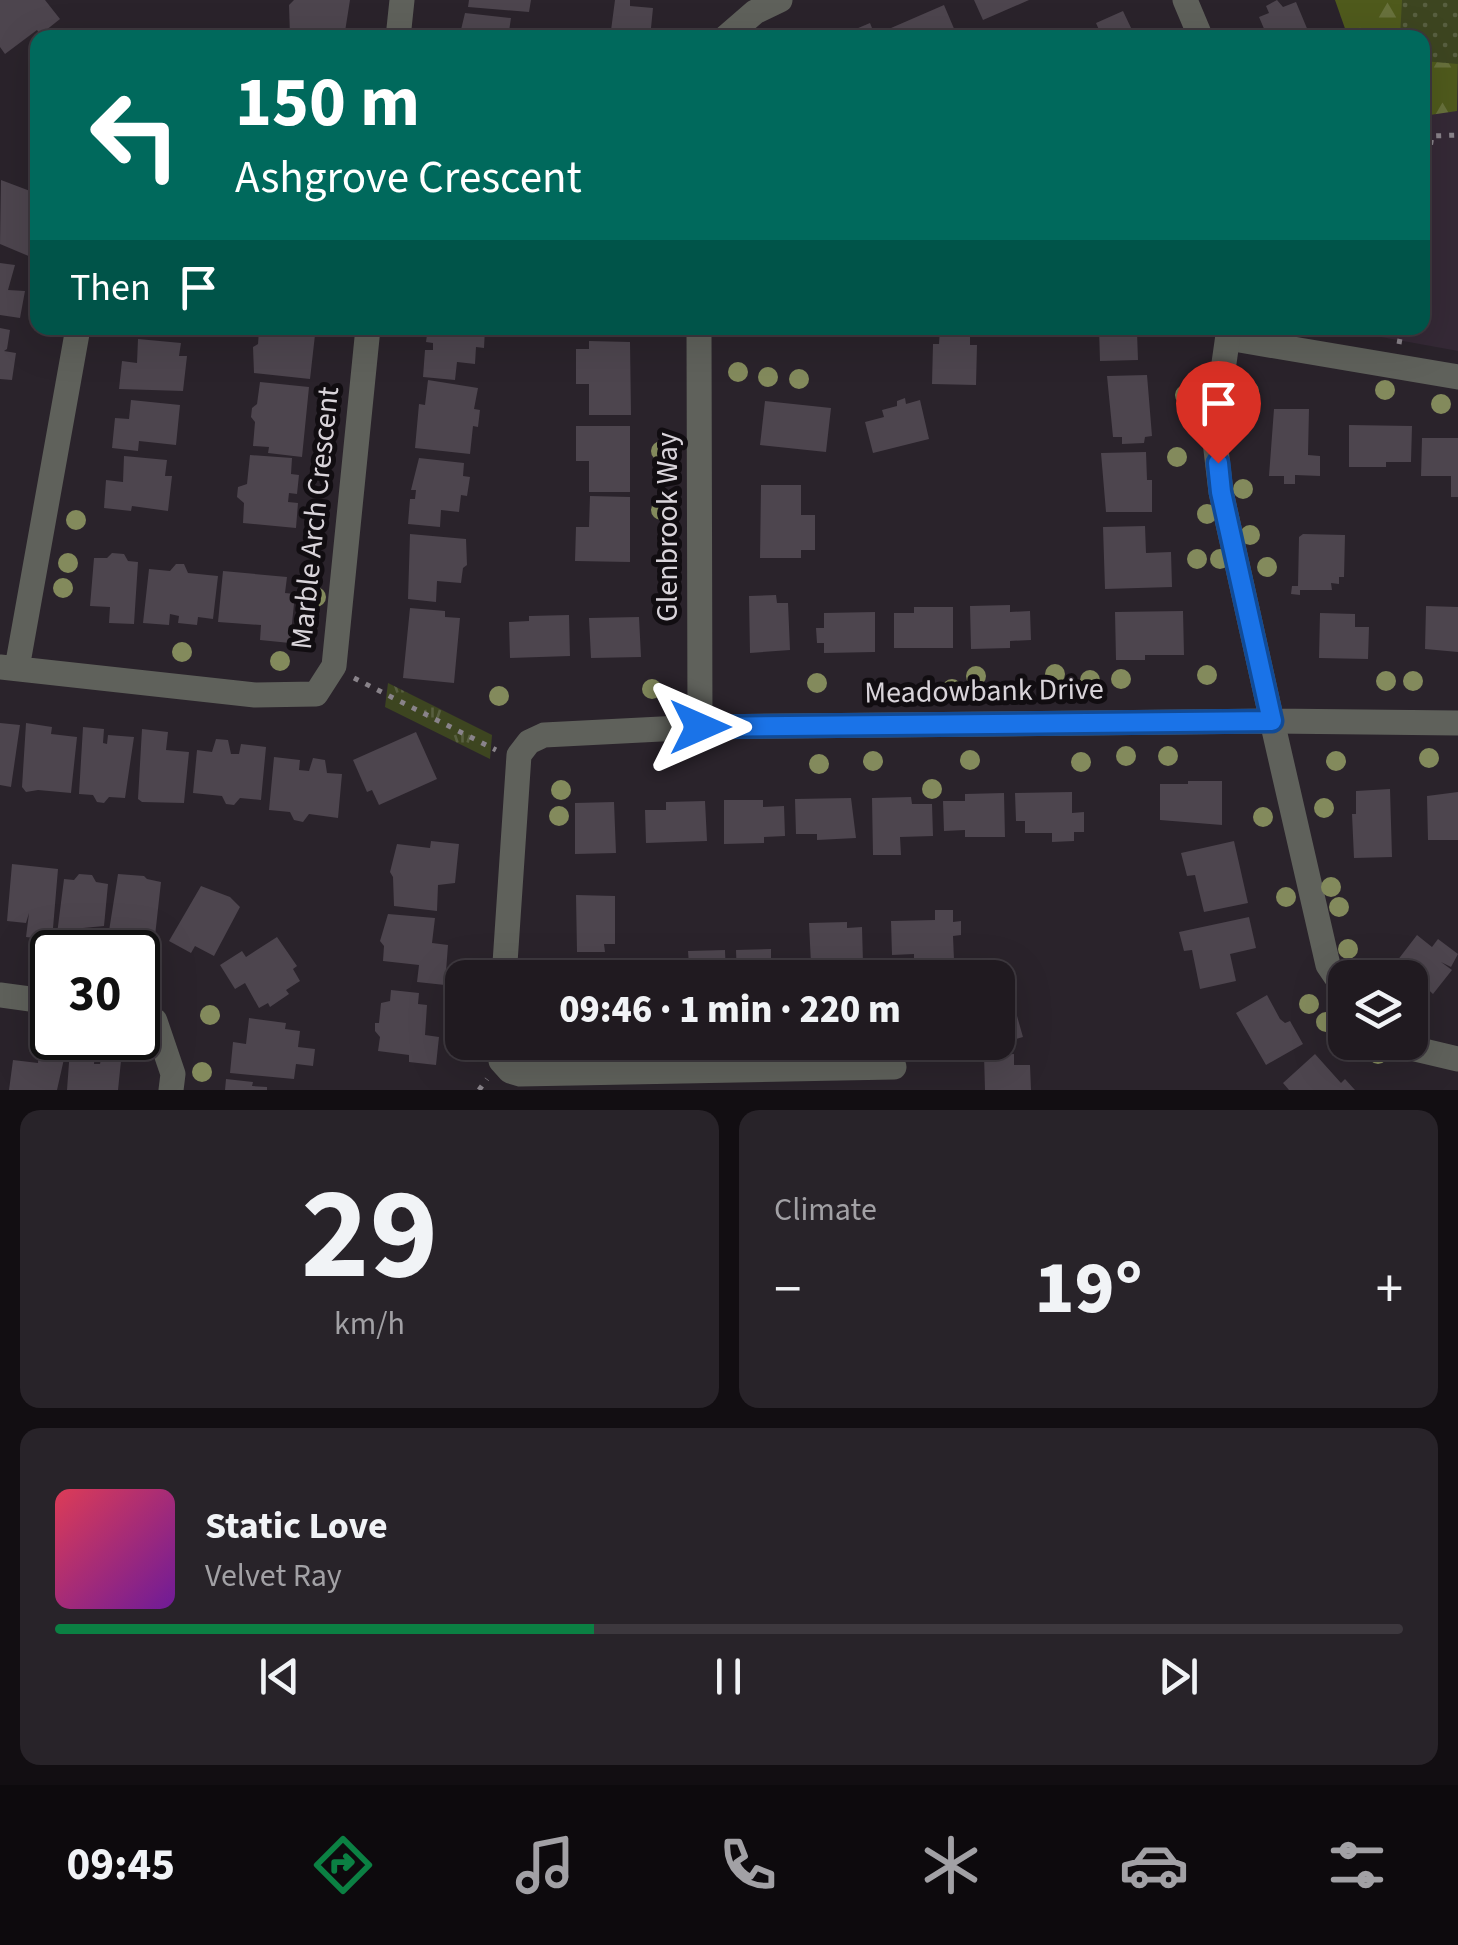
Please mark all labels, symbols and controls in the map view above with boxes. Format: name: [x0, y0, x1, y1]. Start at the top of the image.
text: 150 m: [235, 53, 420, 153]
icon: left: [70, 70, 200, 200]
text: Ashgrove Crescent: [235, 146, 582, 210]
icon: arrive: [171, 260, 226, 315]
text: Then: [70, 261, 151, 315]
pin: [1176, 361, 1261, 464]
icon: arrive: [1191, 376, 1246, 431]
street label: Marble Arch Crescent: [280, 384, 350, 652]
street label: Glenbrook Way: [646, 432, 689, 622]
street label: Meadowbank Drive: [864, 667, 1104, 715]
position arrow: [648, 675, 752, 779]
speed limit sign: 30: [30, 930, 160, 1060]
map controls: [1328, 960, 1428, 1060]
button: layers: [1328, 960, 1428, 1060]
text: 09:46 · 1 min · 220 m: [559, 983, 901, 1037]
text: 29: [301, 1143, 438, 1328]
text: Climate: [774, 1187, 877, 1233]
text: 19°: [1035, 1235, 1142, 1342]
text: −: [774, 1251, 801, 1329]
text: +: [1376, 1251, 1403, 1329]
text: km/h: [334, 1301, 405, 1347]
text: Static Love: [205, 1499, 388, 1553]
text: Velvet Ray: [205, 1553, 342, 1599]
icon: previous: [252, 1649, 307, 1704]
icon: pause: [701, 1649, 756, 1704]
icon: next: [1151, 1649, 1206, 1704]
icon: directions: [308, 1830, 378, 1900]
icon: music: [510, 1830, 580, 1900]
icon: phone: [713, 1830, 783, 1900]
icon: climate: [916, 1830, 986, 1900]
icon: car: [1119, 1830, 1189, 1900]
icon: filters: [1322, 1830, 1392, 1900]
text: 09:45: [66, 1833, 175, 1897]

